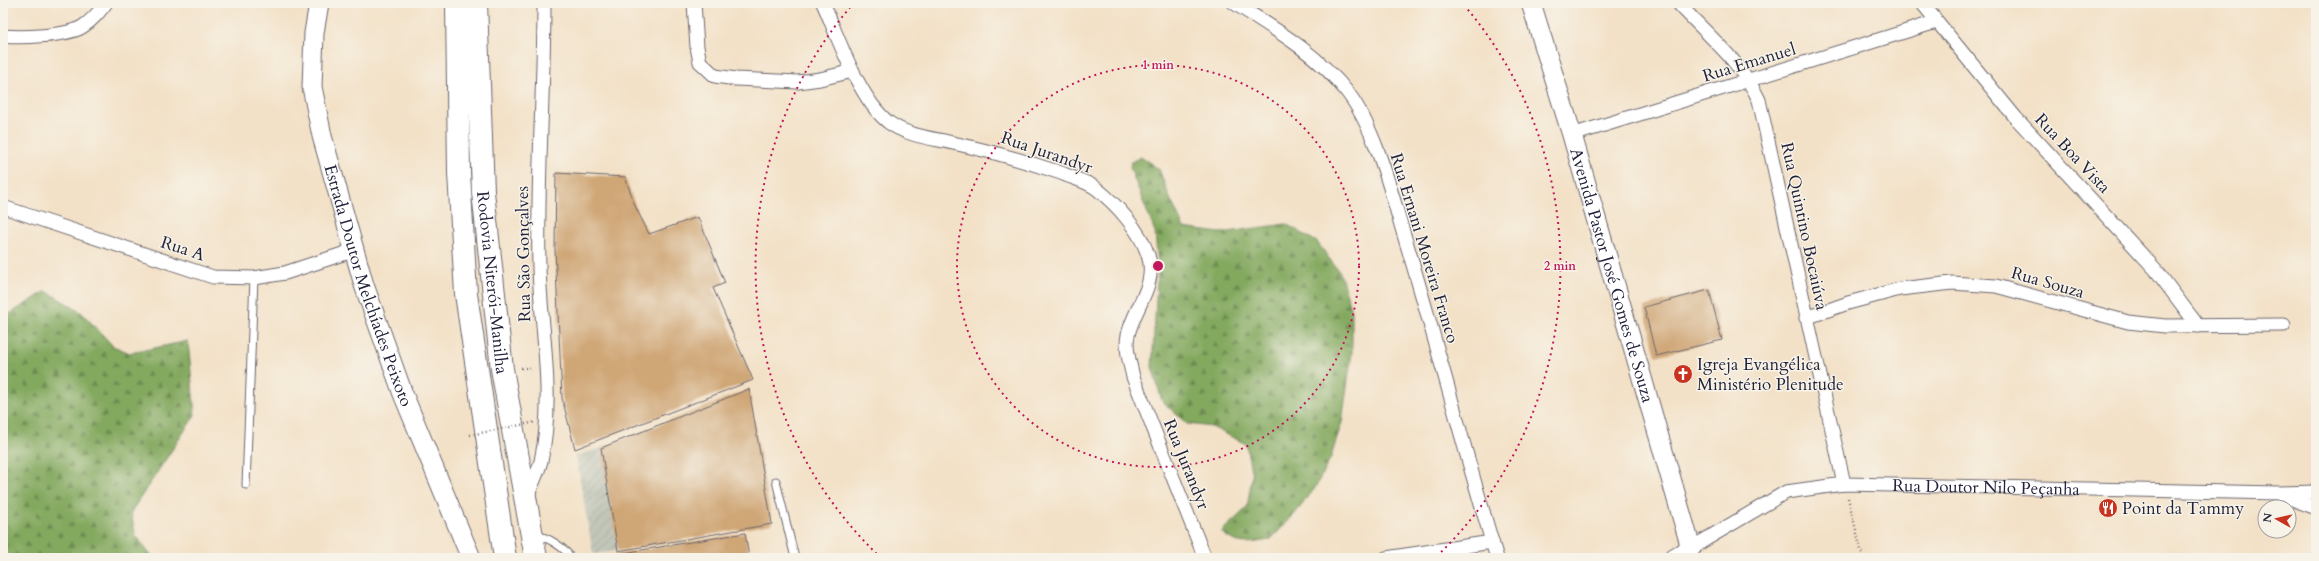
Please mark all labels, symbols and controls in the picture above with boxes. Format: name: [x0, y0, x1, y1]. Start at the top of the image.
street label: Rua Emanuel: [1700, 37, 1799, 88]
text: 1 min: [1142, 57, 1174, 73]
street label: Rua Boa Vista: [2030, 108, 2116, 199]
street label: Rua Jurandyr: [998, 126, 1097, 179]
street label: Rua Quintino Bocaiúva: [1775, 140, 1834, 313]
street label: Avenida Pastor José Gomes de Souza: [1564, 145, 1660, 406]
street label: Rua Ernani Moreira Franco: [1385, 150, 1464, 346]
street label: Estrada Doutor Melchíades Peixoto: [319, 162, 418, 410]
street label: Rua São Gonçalves: [511, 185, 536, 322]
street label: Rodovia Niterói-Manilha: [471, 190, 514, 376]
street label: Rua A: [158, 231, 209, 267]
text: 2 min: [1544, 258, 1576, 274]
centre of rings: [1151, 259, 1165, 273]
street label: Rua Souza: [2009, 261, 2088, 304]
place label: Igreja Evangélica Ministério Plenitude: [1697, 353, 1844, 396]
church icon: Igreja Evangélica Ministério Plenitude: [1672, 363, 1694, 385]
street label: Rua Jurandyr: [1158, 416, 1215, 514]
street label: Rua Doutor Nilo Peçanha: [1892, 474, 2081, 501]
restaurant icon: Point da Tammy: [2097, 497, 2119, 519]
place label: Point da Tammy: [2122, 497, 2244, 520]
north arrow: [2257, 499, 2297, 539]
text: N: [2260, 511, 2276, 523]

